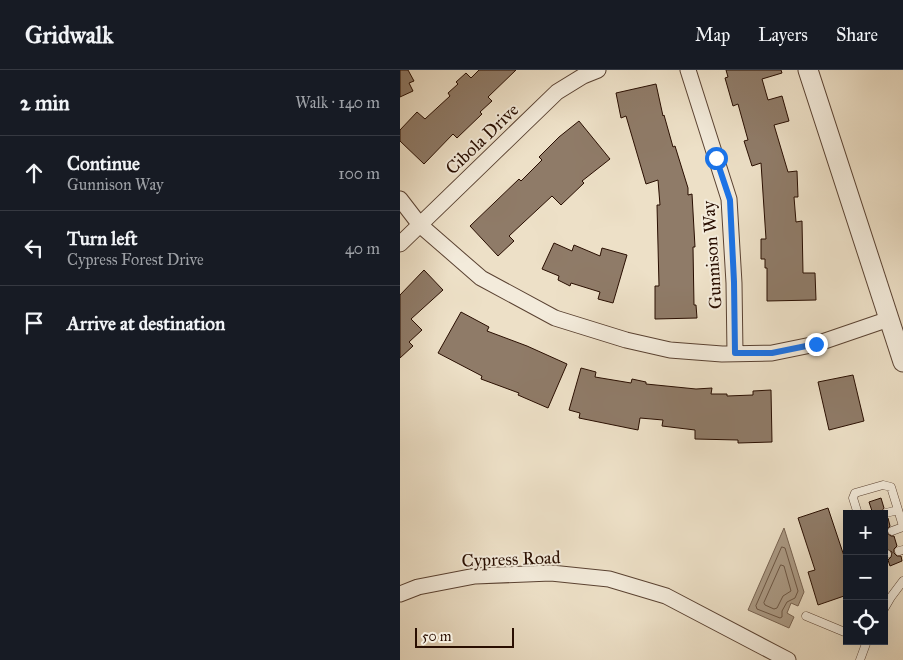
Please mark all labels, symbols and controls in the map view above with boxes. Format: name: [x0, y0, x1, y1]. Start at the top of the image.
text: Gridwalk: [25, 20, 113, 50]
text: Map: [695, 24, 730, 46]
text: Layers: [758, 24, 808, 46]
text: Share: [836, 24, 878, 46]
text: 2 min: [20, 90, 70, 116]
text: Walk · 140 m: [295, 93, 380, 112]
street label: Cibola Drive: [441, 99, 523, 179]
route start: [705, 147, 728, 170]
text: Continue: [67, 152, 140, 175]
icon: ahead: [20, 159, 48, 187]
text: 100 m: [338, 164, 380, 183]
text: Gunnison Way: [67, 175, 164, 194]
street label: Gunnison Way: [697, 200, 727, 310]
text: Turn left: [67, 227, 137, 250]
icon: left: [20, 234, 48, 262]
text: 40 m: [345, 239, 380, 258]
text: Cypress Forest Drive: [67, 250, 204, 269]
icon: arrive: [20, 309, 48, 337]
text: Arrive at destination: [67, 312, 225, 335]
route end: [805, 333, 828, 356]
map controls: [843, 510, 888, 645]
button: +: [843, 510, 888, 555]
street label: Cypress Road: [461, 546, 561, 572]
button: −: [843, 555, 888, 600]
button: locate: [843, 600, 888, 645]
scale bar: [415, 625, 514, 648]
text: 50 m: [422, 628, 451, 645]

